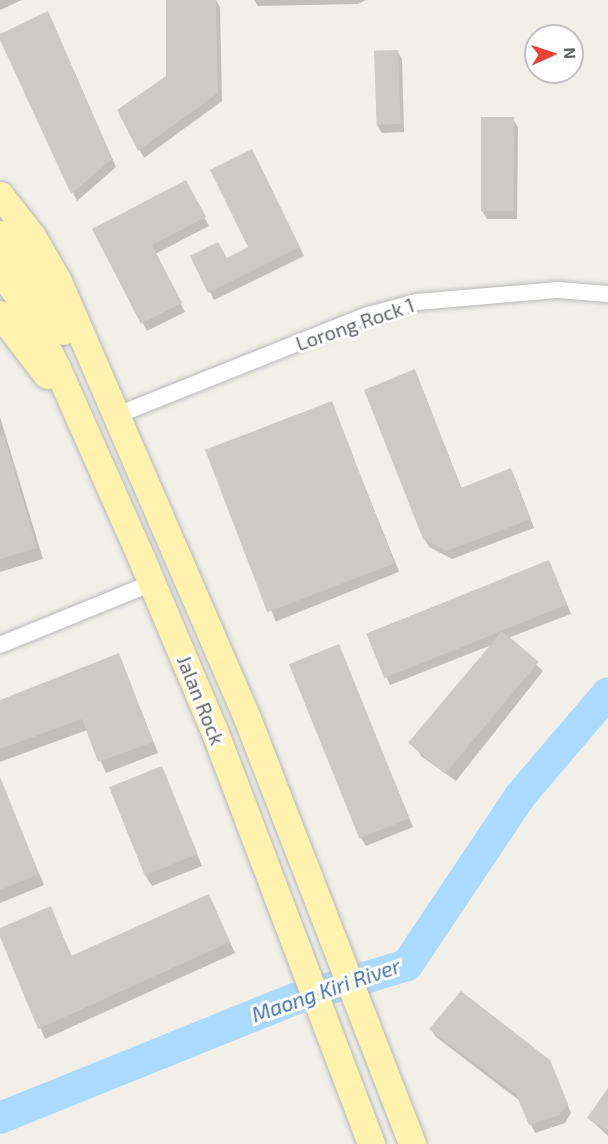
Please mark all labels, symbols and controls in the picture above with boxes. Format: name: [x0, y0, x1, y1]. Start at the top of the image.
north arrow: [524, 24, 584, 84]
text: N: [561, 47, 580, 59]
street label: Lorong Rock 1: [292, 292, 418, 356]
street label: Jalan Rock: [172, 652, 230, 748]
water label: Maong Kiri River: [248, 953, 404, 1027]

